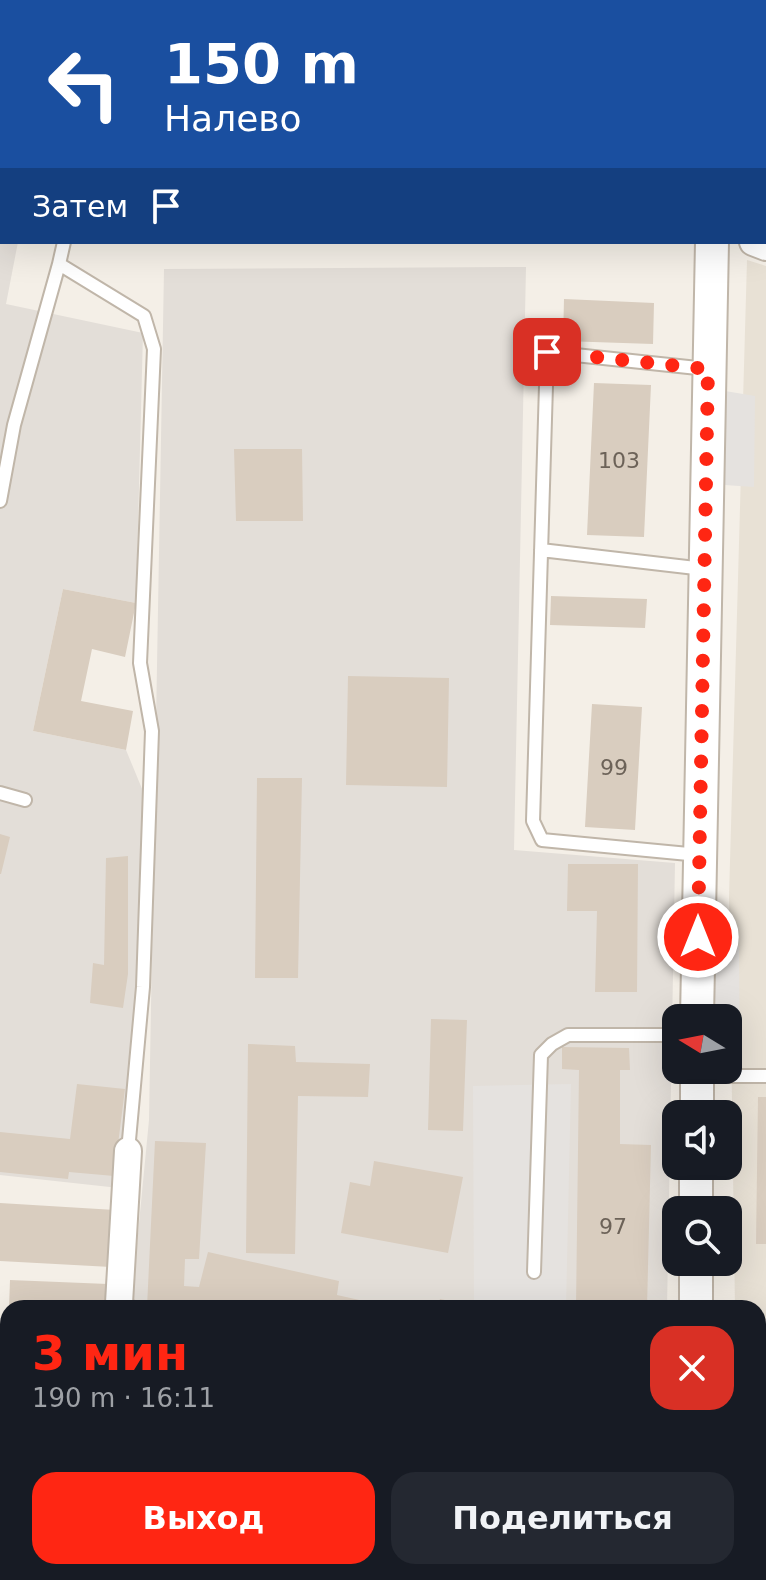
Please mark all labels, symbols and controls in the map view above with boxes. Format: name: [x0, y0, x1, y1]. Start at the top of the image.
text: 150 m: [164, 31, 359, 96]
icon: left: [32, 32, 136, 136]
text: Налево: [164, 98, 302, 139]
icon: arrive: [144, 184, 188, 228]
text: Затем: [32, 189, 128, 224]
pin: [513, 318, 581, 386]
icon: arrive: [525, 330, 569, 374]
house number: 103: [598, 448, 640, 473]
house number: 99: [600, 755, 628, 780]
position arrow: [656, 895, 740, 979]
north arrow: [662, 1004, 742, 1084]
map controls: [662, 1004, 742, 1276]
button: sound: [662, 1100, 742, 1180]
button: search: [662, 1196, 742, 1276]
house number: 97: [599, 1214, 627, 1239]
text: 3 мин: [32, 1325, 188, 1381]
button: close: [650, 1326, 734, 1410]
text: 190 m · 16:11: [32, 1383, 215, 1413]
button: Выход: [32, 1472, 375, 1564]
button: Поделиться: [391, 1472, 734, 1564]

